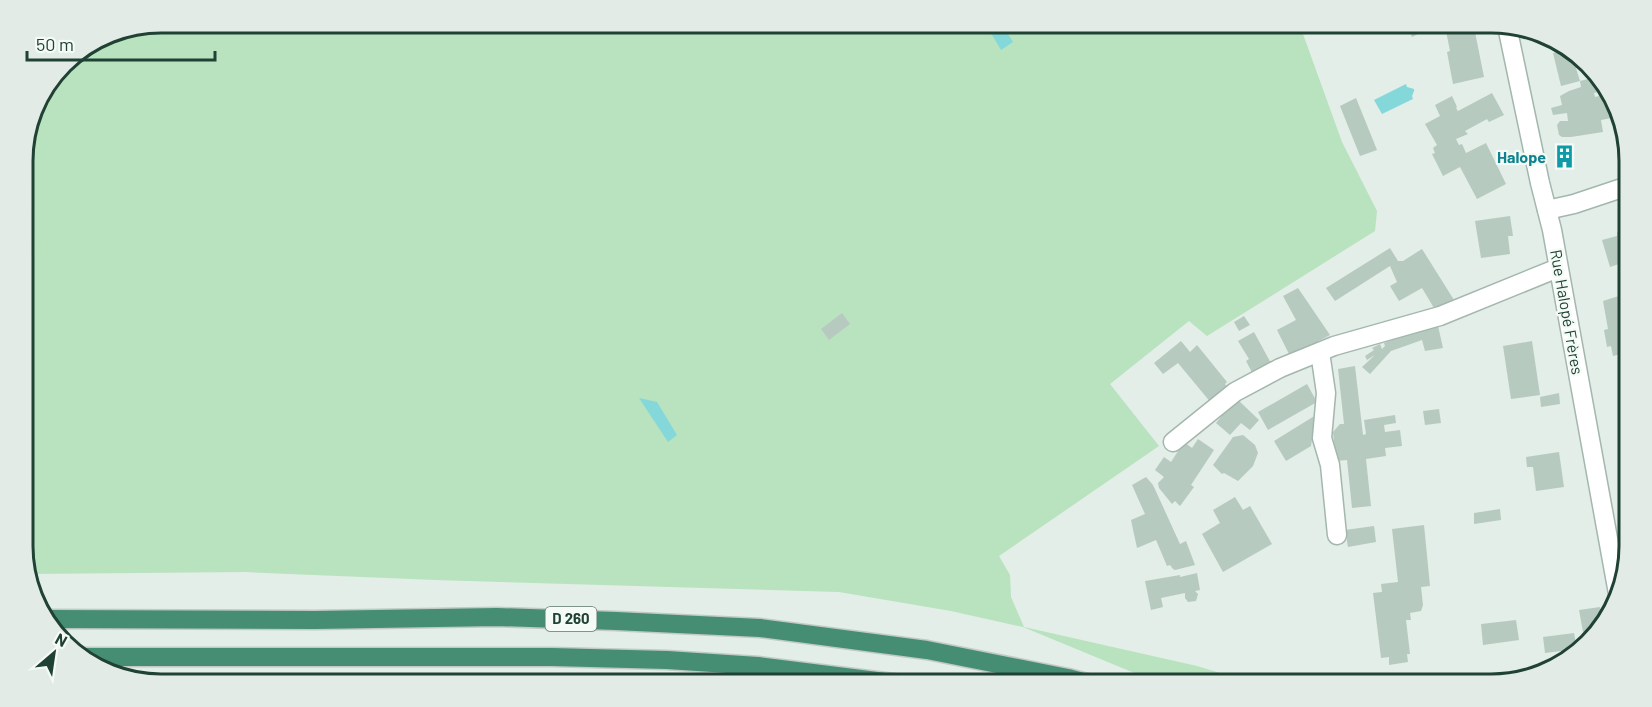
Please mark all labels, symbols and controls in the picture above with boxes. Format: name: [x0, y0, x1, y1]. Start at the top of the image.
scale bar: [27, 24, 214, 62]
text: 50 m: [36, 33, 74, 55]
building icon: Halope: [1551, 144, 1577, 170]
place label: Halope: [1497, 147, 1546, 166]
street label: Rue Halopé Frères: [1547, 248, 1588, 376]
road number: D 260: [546, 607, 596, 631]
north arrow: [24, 623, 84, 683]
text: N: [52, 629, 71, 650]

